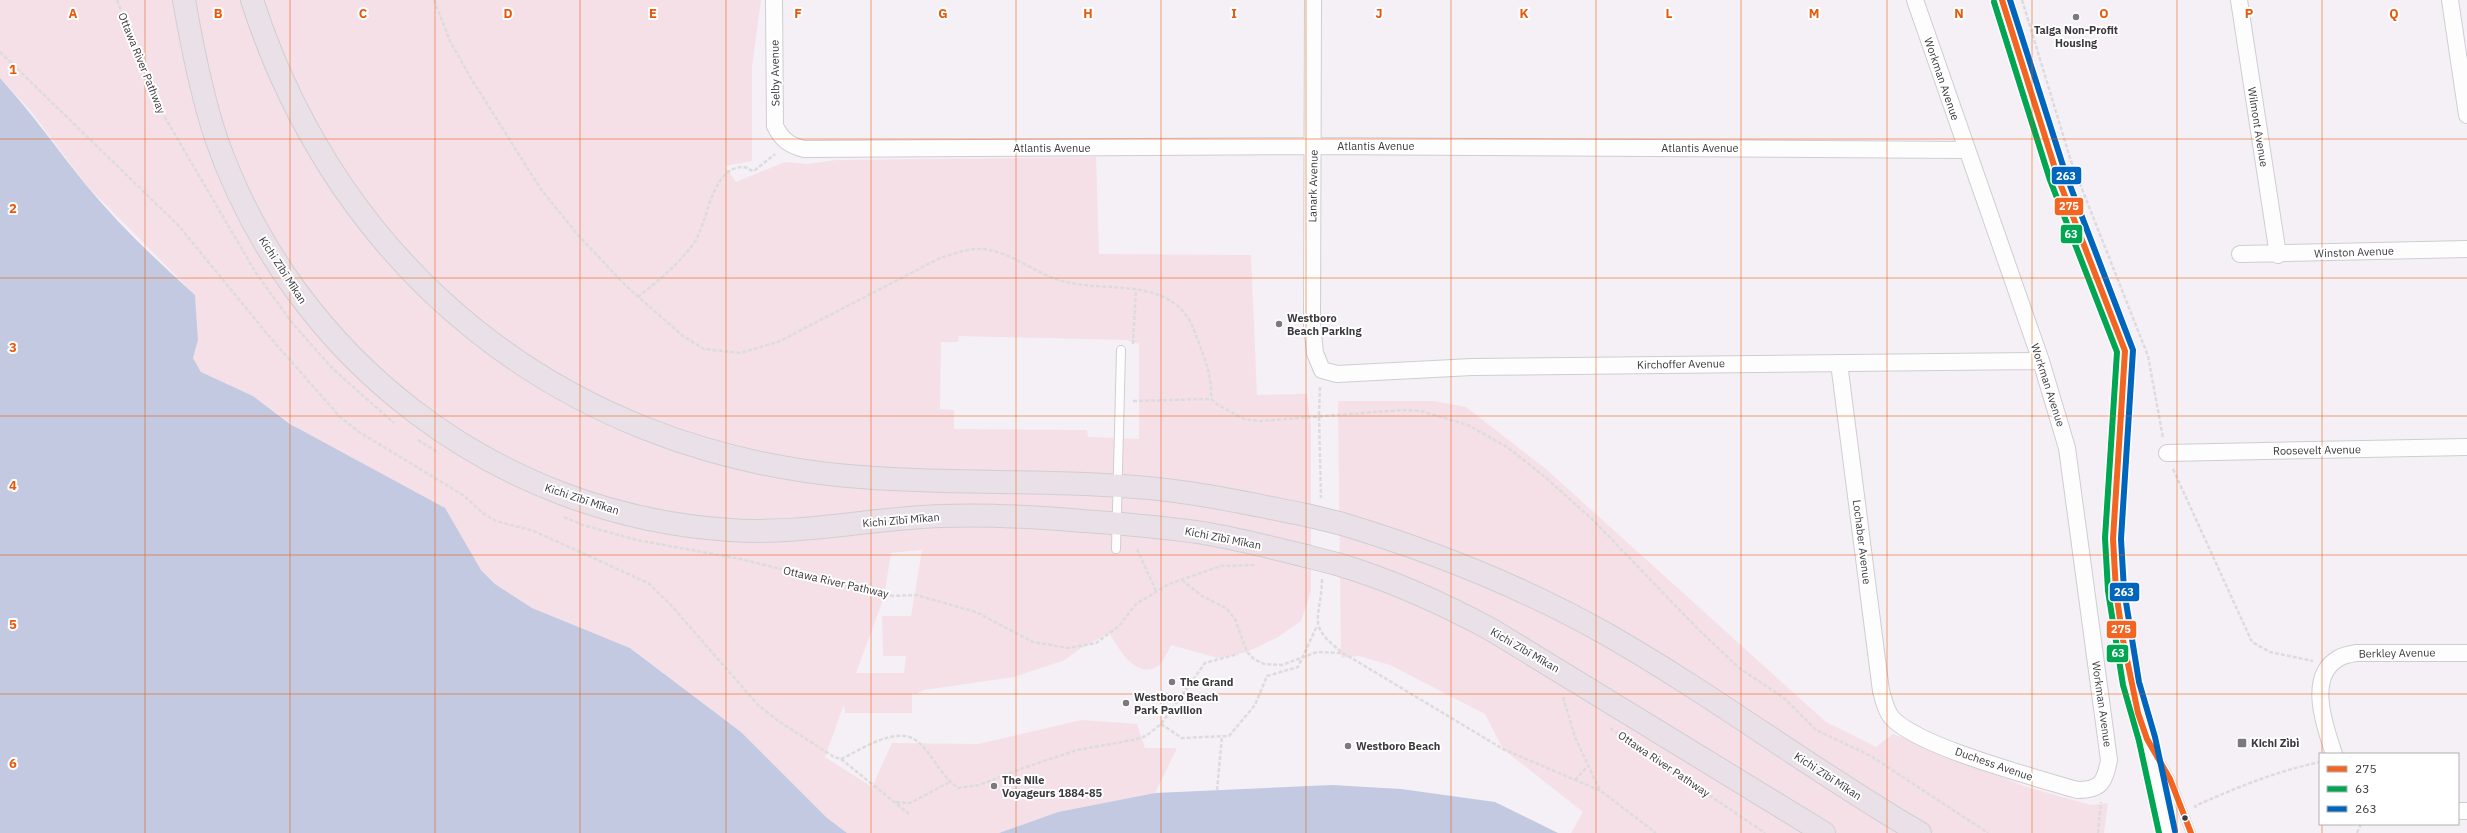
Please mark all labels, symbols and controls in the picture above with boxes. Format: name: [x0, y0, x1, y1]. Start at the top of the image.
text: A: [69, 5, 78, 22]
text: B: [214, 5, 223, 22]
text: C: [359, 5, 368, 22]
text: D: [503, 5, 513, 22]
text: E: [649, 5, 657, 22]
text: F: [794, 5, 802, 22]
text: G: [938, 5, 948, 22]
text: H: [1083, 5, 1093, 22]
text: I: [1231, 5, 1237, 22]
text: J: [1375, 5, 1383, 22]
text: K: [1519, 5, 1529, 22]
text: L: [1666, 5, 1673, 22]
text: M: [1809, 5, 1819, 22]
text: N: [1954, 5, 1964, 22]
text: O: [2099, 5, 2109, 22]
text: P: [2245, 5, 2254, 22]
text: Q: [2389, 5, 2399, 22]
street label: Ottawa River Pathway: [115, 10, 169, 116]
marker: Taiga Non-Profit Housing: [2071, 12, 2081, 22]
place label: Taiga Non-Profit Housing: [2034, 23, 2118, 50]
street label: Workman Avenue: [1921, 36, 1963, 122]
street label: Selby Avenue: [767, 40, 783, 106]
text: 1: [9, 61, 17, 78]
street label: Wilmont Avenue: [2245, 86, 2271, 168]
street label: Atlantis Avenue: [1337, 139, 1415, 153]
street label: Atlantis Avenue: [1013, 141, 1091, 155]
street label: Atlantis Avenue: [1661, 141, 1739, 155]
street label: Lanark Avenue: [1305, 150, 1321, 222]
line badge: 263: [2051, 166, 2082, 185]
text: 263: [2056, 169, 2076, 183]
line badge: 275: [2054, 197, 2084, 216]
text: 275: [2059, 199, 2079, 213]
text: 2: [9, 200, 17, 217]
line badge: 63: [2060, 224, 2083, 244]
text: 63: [2064, 227, 2078, 241]
street label: Kichi Zībī Mīkan: [256, 234, 310, 306]
street label: Winston Avenue: [2314, 244, 2394, 260]
place label: Westboro Beach Parking: [1287, 311, 1362, 338]
marker: Westboro Beach Parking: [1274, 319, 1284, 329]
text: 3: [9, 339, 17, 356]
street label: Workman Avenue: [2028, 342, 2068, 428]
street label: Kirchoffer Avenue: [1637, 356, 1725, 372]
street label: Roosevelt Avenue: [2273, 442, 2361, 458]
text: 4: [9, 477, 17, 494]
street label: Kichi Zībī Mīkan: [543, 480, 621, 518]
street label: Lochaber Avenue: [1850, 499, 1874, 585]
street label: Kichi Zībī Mīkan: [862, 510, 940, 530]
street label: Kichi Zībī Mīkan: [1184, 524, 1262, 552]
street label: Ottawa River Pathway: [782, 563, 891, 601]
line badge: 263: [2109, 582, 2140, 602]
text: 263: [2114, 585, 2134, 599]
text: 5: [9, 616, 17, 633]
line badge: 275: [2106, 620, 2137, 639]
text: 275: [2111, 622, 2131, 636]
street label: Kichi Zībī Mīkan: [1488, 625, 1562, 675]
line badge: 63: [2106, 644, 2129, 663]
street label: Berkley Avenue: [2358, 645, 2436, 661]
text: 63: [2111, 646, 2125, 660]
street label: Workman Avenue: [2089, 660, 2115, 748]
place label: The Grand: [1180, 675, 1233, 689]
marker: The Grand: [1167, 677, 1177, 687]
place label: Westboro Beach Park Pavilion: [1134, 690, 1218, 717]
marker: Westboro Beach Park Pavilion: [1121, 698, 1131, 708]
street label: Ottawa River Pathway: [1615, 728, 1713, 800]
place label: Kichi Zìbì: [2251, 736, 2299, 750]
marker: Kichi Zìbì: [2236, 737, 2248, 749]
place label: Westboro Beach: [1356, 739, 1440, 753]
marker: Westboro Beach: [1343, 741, 1353, 751]
street label: Duchess Avenue: [1953, 744, 2035, 784]
street label: Kichi Zībī Mīkan: [1792, 749, 1864, 803]
legend: [2319, 753, 2459, 825]
text: 6: [9, 755, 17, 772]
text: 275: [2355, 761, 2377, 776]
place label: The Nile Voyageurs 1884-85: [1002, 773, 1103, 800]
marker: The Nile Voyageurs 1884-85: [989, 781, 999, 791]
text: 63: [2355, 781, 2369, 796]
text: 263: [2355, 801, 2377, 816]
unlabelled marker: [2180, 813, 2190, 823]

